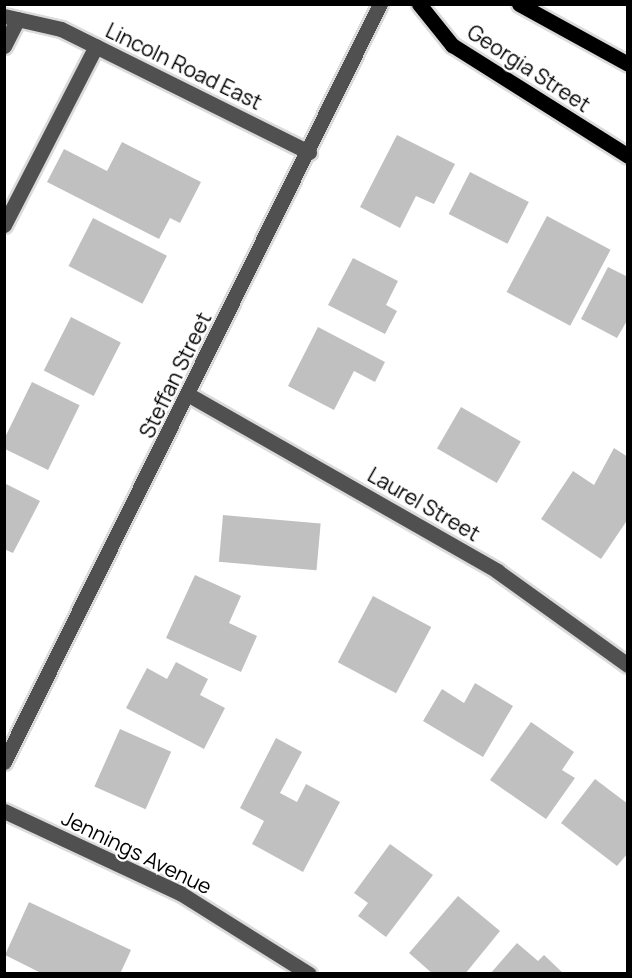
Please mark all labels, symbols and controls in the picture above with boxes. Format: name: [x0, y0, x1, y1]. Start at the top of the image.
street label: Lincoln Road East: [102, 17, 266, 115]
street label: Georgia Street: [463, 19, 595, 117]
street label: Steffan Street: [134, 308, 216, 442]
street label: Laurel Street: [363, 462, 485, 546]
street label: Jennings Avenue: [58, 805, 216, 899]

